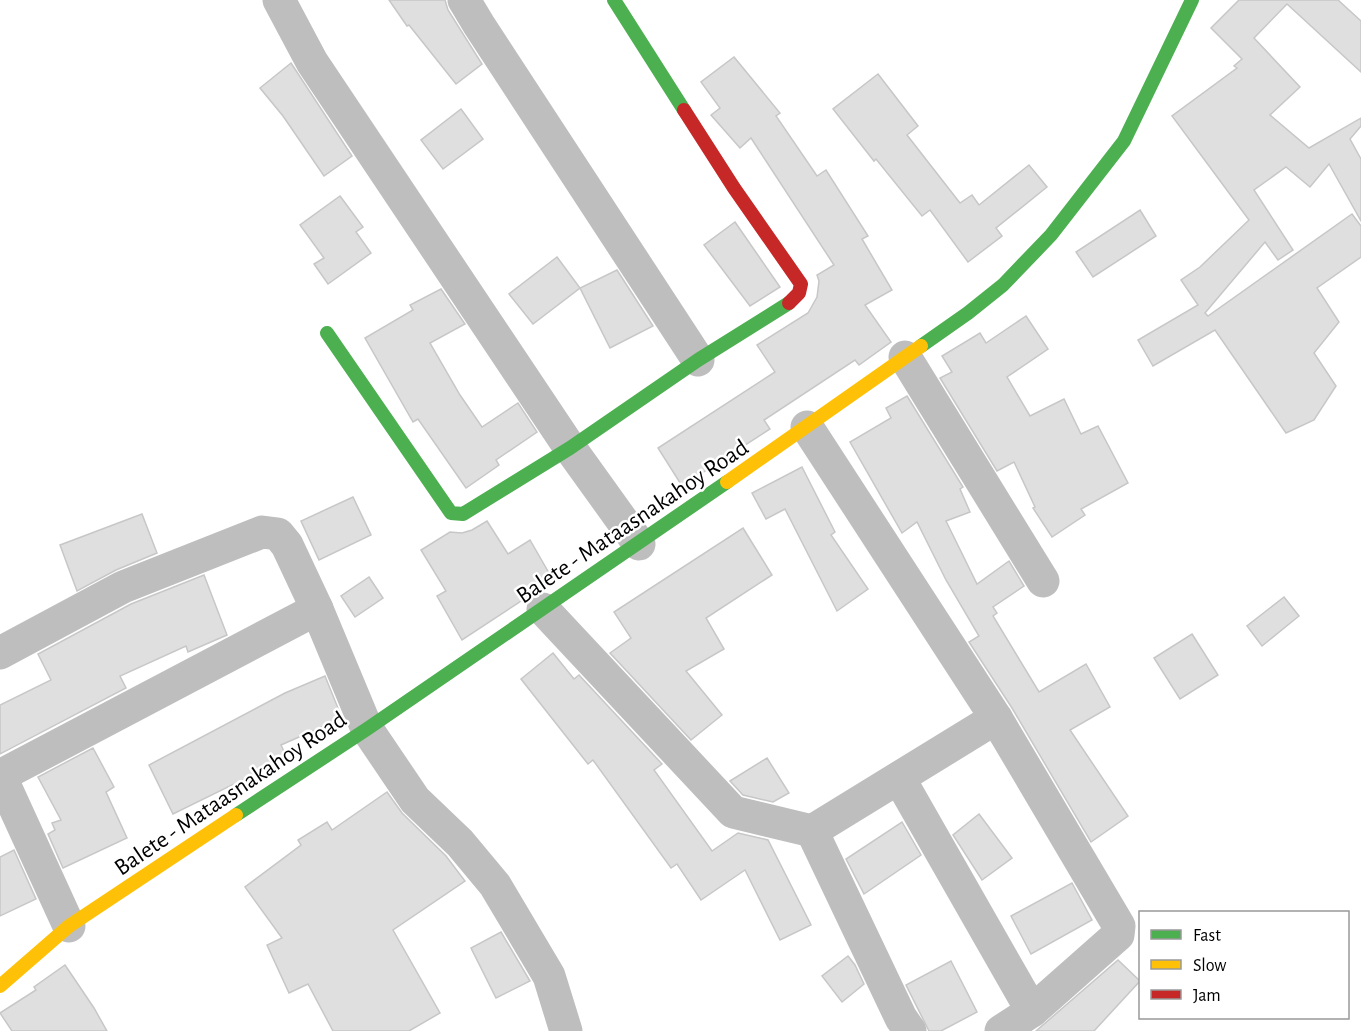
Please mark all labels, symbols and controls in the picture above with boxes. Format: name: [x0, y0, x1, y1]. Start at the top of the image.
street label: Balete - Mataasnakahoy Road: [512, 435, 753, 608]
street label: Balete - Mataasnakahoy Road: [110, 707, 351, 880]
legend: [1139, 911, 1349, 1019]
text: Fast: [1193, 927, 1221, 945]
text: Slow: [1193, 957, 1226, 975]
text: Jam: [1193, 987, 1221, 1005]

